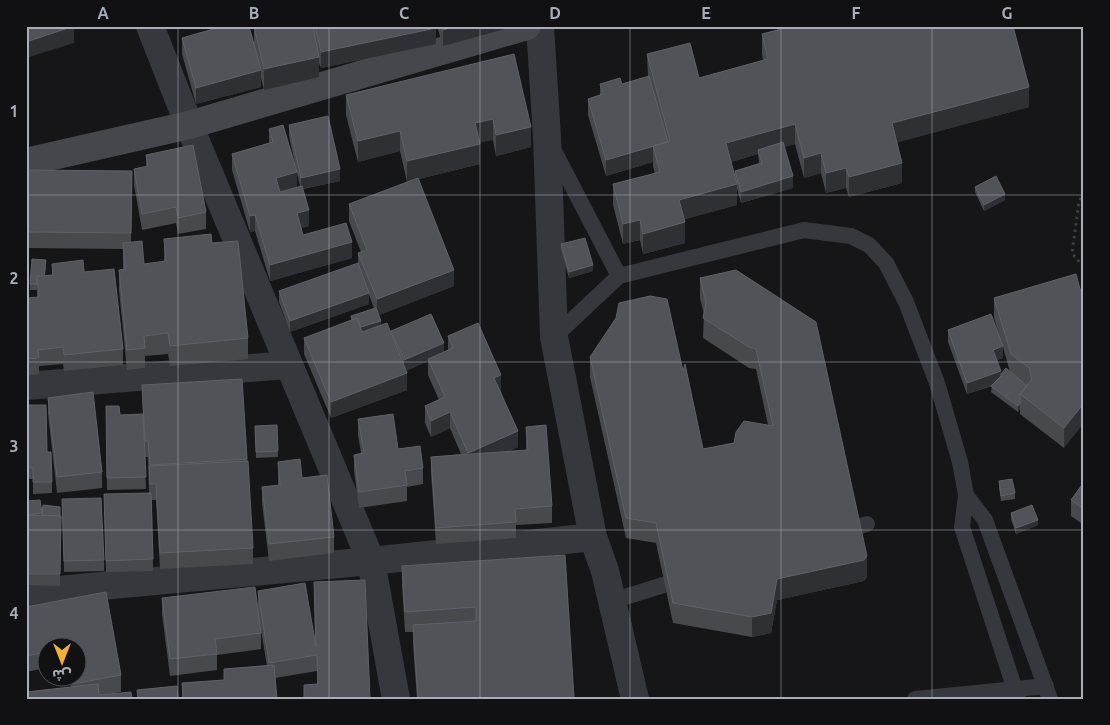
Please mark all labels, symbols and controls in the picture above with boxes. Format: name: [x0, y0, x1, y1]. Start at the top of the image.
text: A: [97, 4, 109, 22]
text: B: [249, 4, 259, 22]
text: C: [399, 4, 409, 22]
text: D: [549, 4, 561, 22]
text: E: [701, 4, 711, 22]
text: F: [852, 4, 861, 22]
text: G: [1001, 4, 1013, 22]
text: 1: [9, 102, 19, 120]
text: 2: [9, 269, 19, 287]
text: 3: [9, 437, 19, 455]
text: 4: [9, 604, 19, 622]
north arrow: [38, 638, 88, 688]
text: ش: [52, 667, 72, 683]

